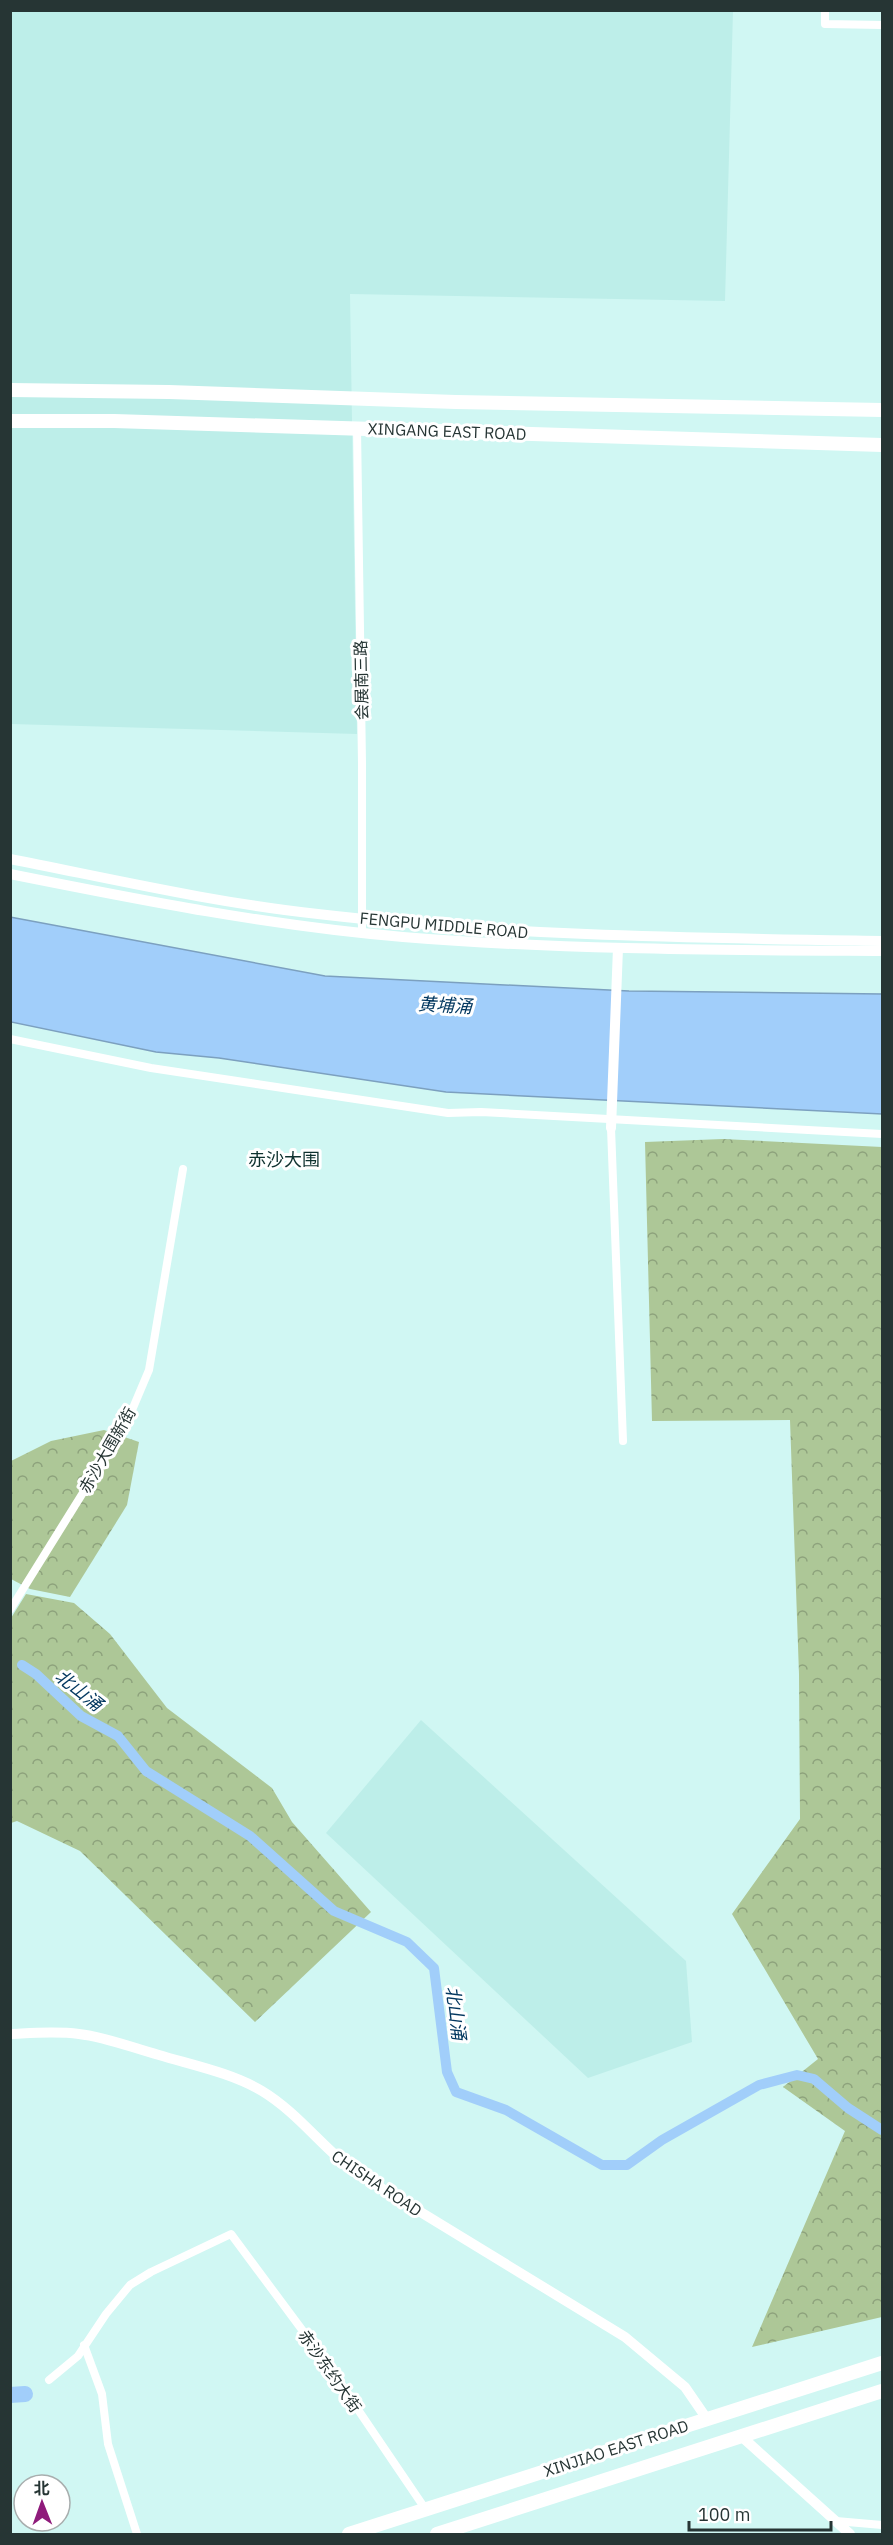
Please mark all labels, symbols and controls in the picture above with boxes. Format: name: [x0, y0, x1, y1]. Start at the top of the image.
street label: XINGANG EAST ROAD: [367, 418, 527, 444]
street label: 会展南三路: [350, 640, 372, 720]
street label: FENGPU MIDDLE ROAD: [359, 908, 529, 942]
water label: 黄埔涌: [417, 992, 475, 1018]
district label: 赤沙大围: [248, 1148, 320, 1171]
street label: 赤沙大围新街: [74, 1403, 140, 1497]
water label: 北山涌: [51, 1664, 109, 1717]
water label: 北山涌: [441, 1985, 471, 2043]
street label: CHISHA ROAD: [328, 2146, 426, 2220]
street label: 赤沙东约大街: [294, 2326, 366, 2416]
street label: XINJIAO EAST ROAD: [541, 2415, 691, 2481]
north arrow: [12, 2473, 72, 2533]
text: 北: [34, 2478, 50, 2498]
scale bar: [689, 2494, 832, 2532]
text: 100 m: [698, 2503, 750, 2526]

